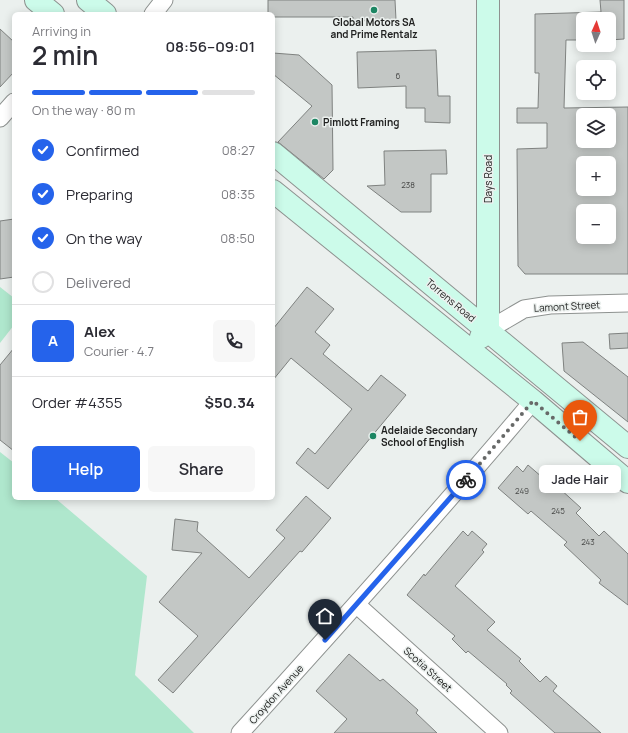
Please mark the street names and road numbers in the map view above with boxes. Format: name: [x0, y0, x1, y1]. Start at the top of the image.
street label: Days Road: [481, 155, 495, 203]
street label: Torrens Road: [423, 275, 479, 325]
street label: Lamont Street: [534, 297, 600, 315]
street label: Scotia Street: [401, 643, 455, 695]
street label: Croydon Avenue: [246, 661, 307, 727]

